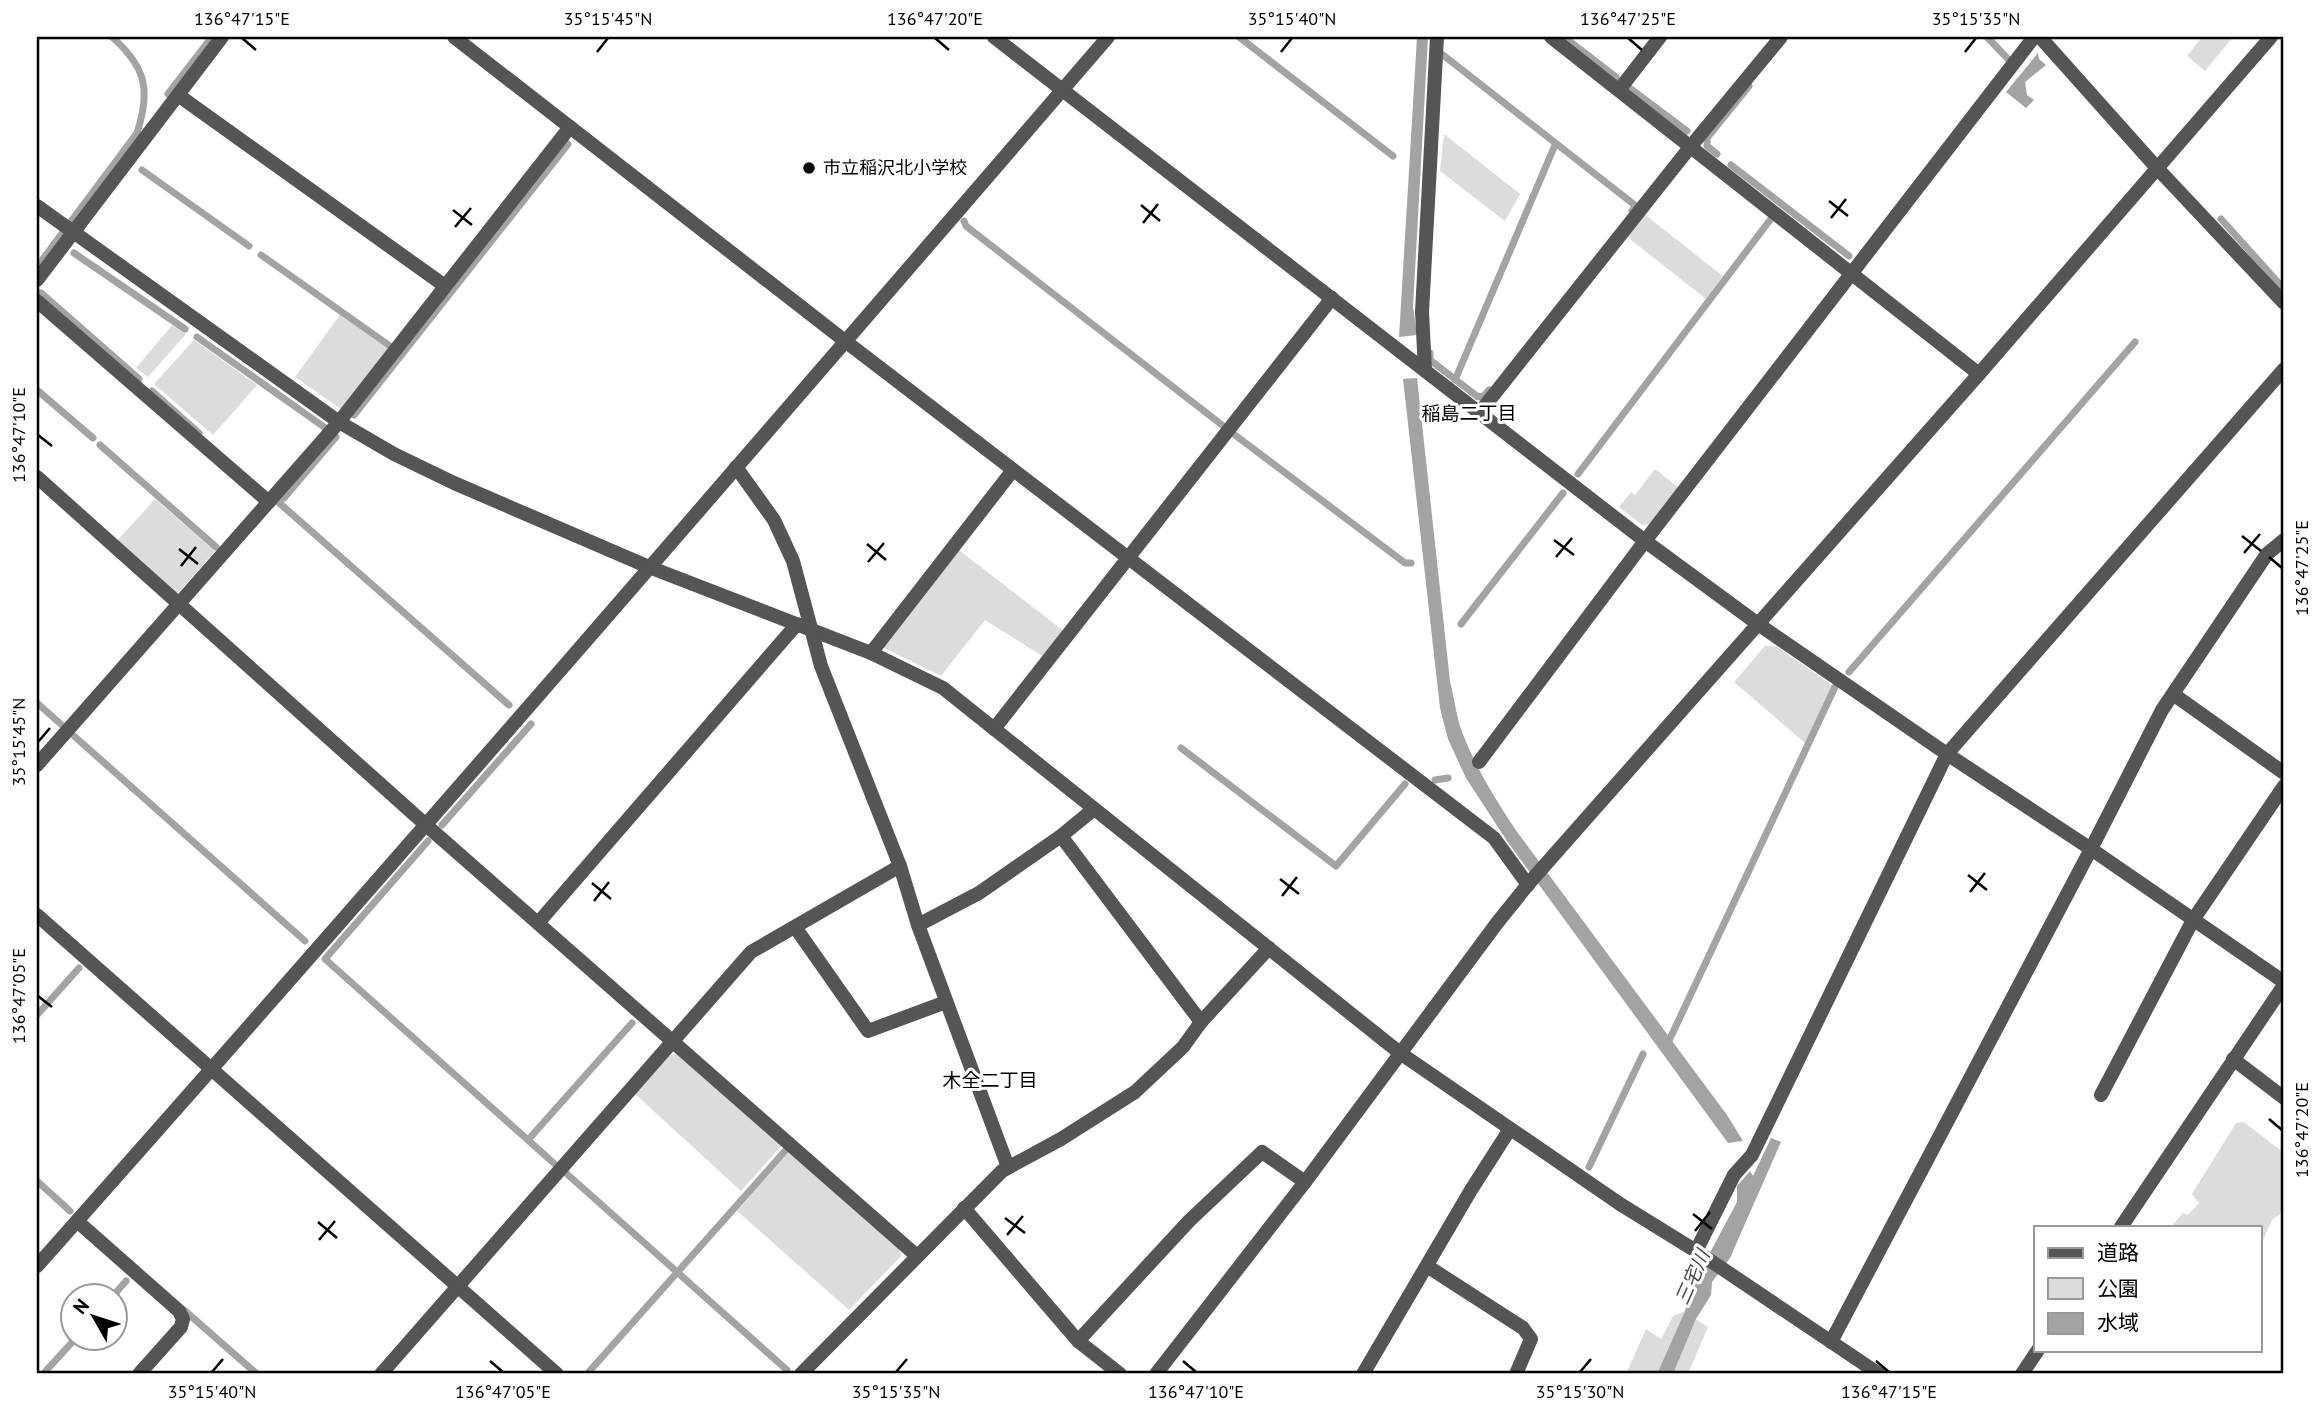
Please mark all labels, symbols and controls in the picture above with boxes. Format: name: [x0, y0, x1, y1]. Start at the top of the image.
text: 136°47'15"E: [194, 7, 290, 30]
text: 35°15'45"N: [564, 7, 652, 30]
text: 136°47'20"E: [887, 7, 983, 30]
text: 35°15'40"N: [1248, 7, 1336, 30]
text: 136°47'25"E: [1580, 7, 1676, 30]
text: 35°15'35"N: [1932, 7, 2020, 30]
place label: 市立稲沢北小学校: [823, 156, 967, 179]
marker: 市立稲沢北小学校: [801, 160, 817, 176]
text: 136°47'10"E: [7, 387, 30, 483]
district label: 稲島二丁目: [1421, 401, 1517, 425]
text: 136°47'25"E: [2290, 520, 2313, 616]
text: 35°15'45"N: [7, 698, 30, 786]
text: 136°47'05"E: [7, 948, 30, 1044]
district label: 木全二丁目: [942, 1068, 1038, 1092]
text: 136°47'20"E: [2290, 1082, 2313, 1178]
legend: [2034, 1226, 2262, 1352]
text: 道路: [2097, 1239, 2139, 1266]
water label: 三宅川: [1669, 1244, 1715, 1308]
text: 公園: [2097, 1275, 2139, 1302]
north arrow: [60, 1282, 130, 1352]
text: N: [68, 1294, 94, 1319]
text: 水域: [2097, 1309, 2139, 1336]
text: 35°15'40"N: [168, 1380, 256, 1403]
text: 136°47'05"E: [455, 1380, 551, 1403]
text: 35°15'35"N: [852, 1380, 940, 1403]
text: 136°47'10"E: [1148, 1380, 1244, 1403]
text: 35°15'30"N: [1536, 1380, 1624, 1403]
text: 136°47'15"E: [1841, 1380, 1937, 1403]

